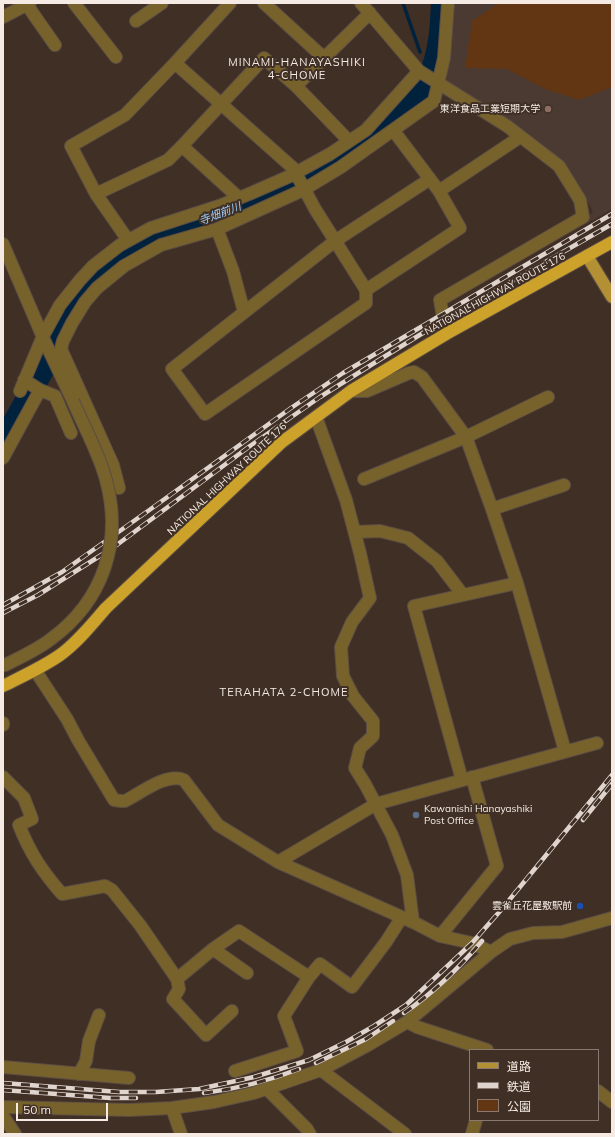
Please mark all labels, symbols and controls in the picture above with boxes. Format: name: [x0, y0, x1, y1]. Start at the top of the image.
district label: MINAMI-HANAYASHIKI 4-CHOME: [228, 56, 366, 82]
place label: 東洋食品工業短期大学: [440, 103, 540, 115]
marker: 東洋食品工業短期大学: [543, 104, 553, 114]
water label: 寺畑前川: [197, 200, 243, 228]
street label: NATIONAL HIGHWAY ROUTE 176: [423, 250, 567, 338]
street label: NATIONAL HIGHWAY ROUTE 176: [165, 420, 289, 538]
district label: TERAHATA 2-CHOME: [220, 686, 348, 700]
place label: Kawanishi Hanayashiki Post Office: [424, 803, 532, 826]
marker: Kawanishi Hanayashiki Post Office: [411, 810, 421, 820]
place label: 雲雀丘花屋敷駅前: [492, 900, 572, 912]
marker: 雲雀丘花屋敷駅前: [575, 901, 585, 911]
legend: [469, 1049, 599, 1121]
text: 道路: [507, 1059, 531, 1074]
text: 鉄道: [507, 1079, 531, 1094]
scale bar: [18, 1095, 110, 1121]
text: 公園: [507, 1099, 531, 1114]
text: 50 m: [23, 1102, 51, 1117]

